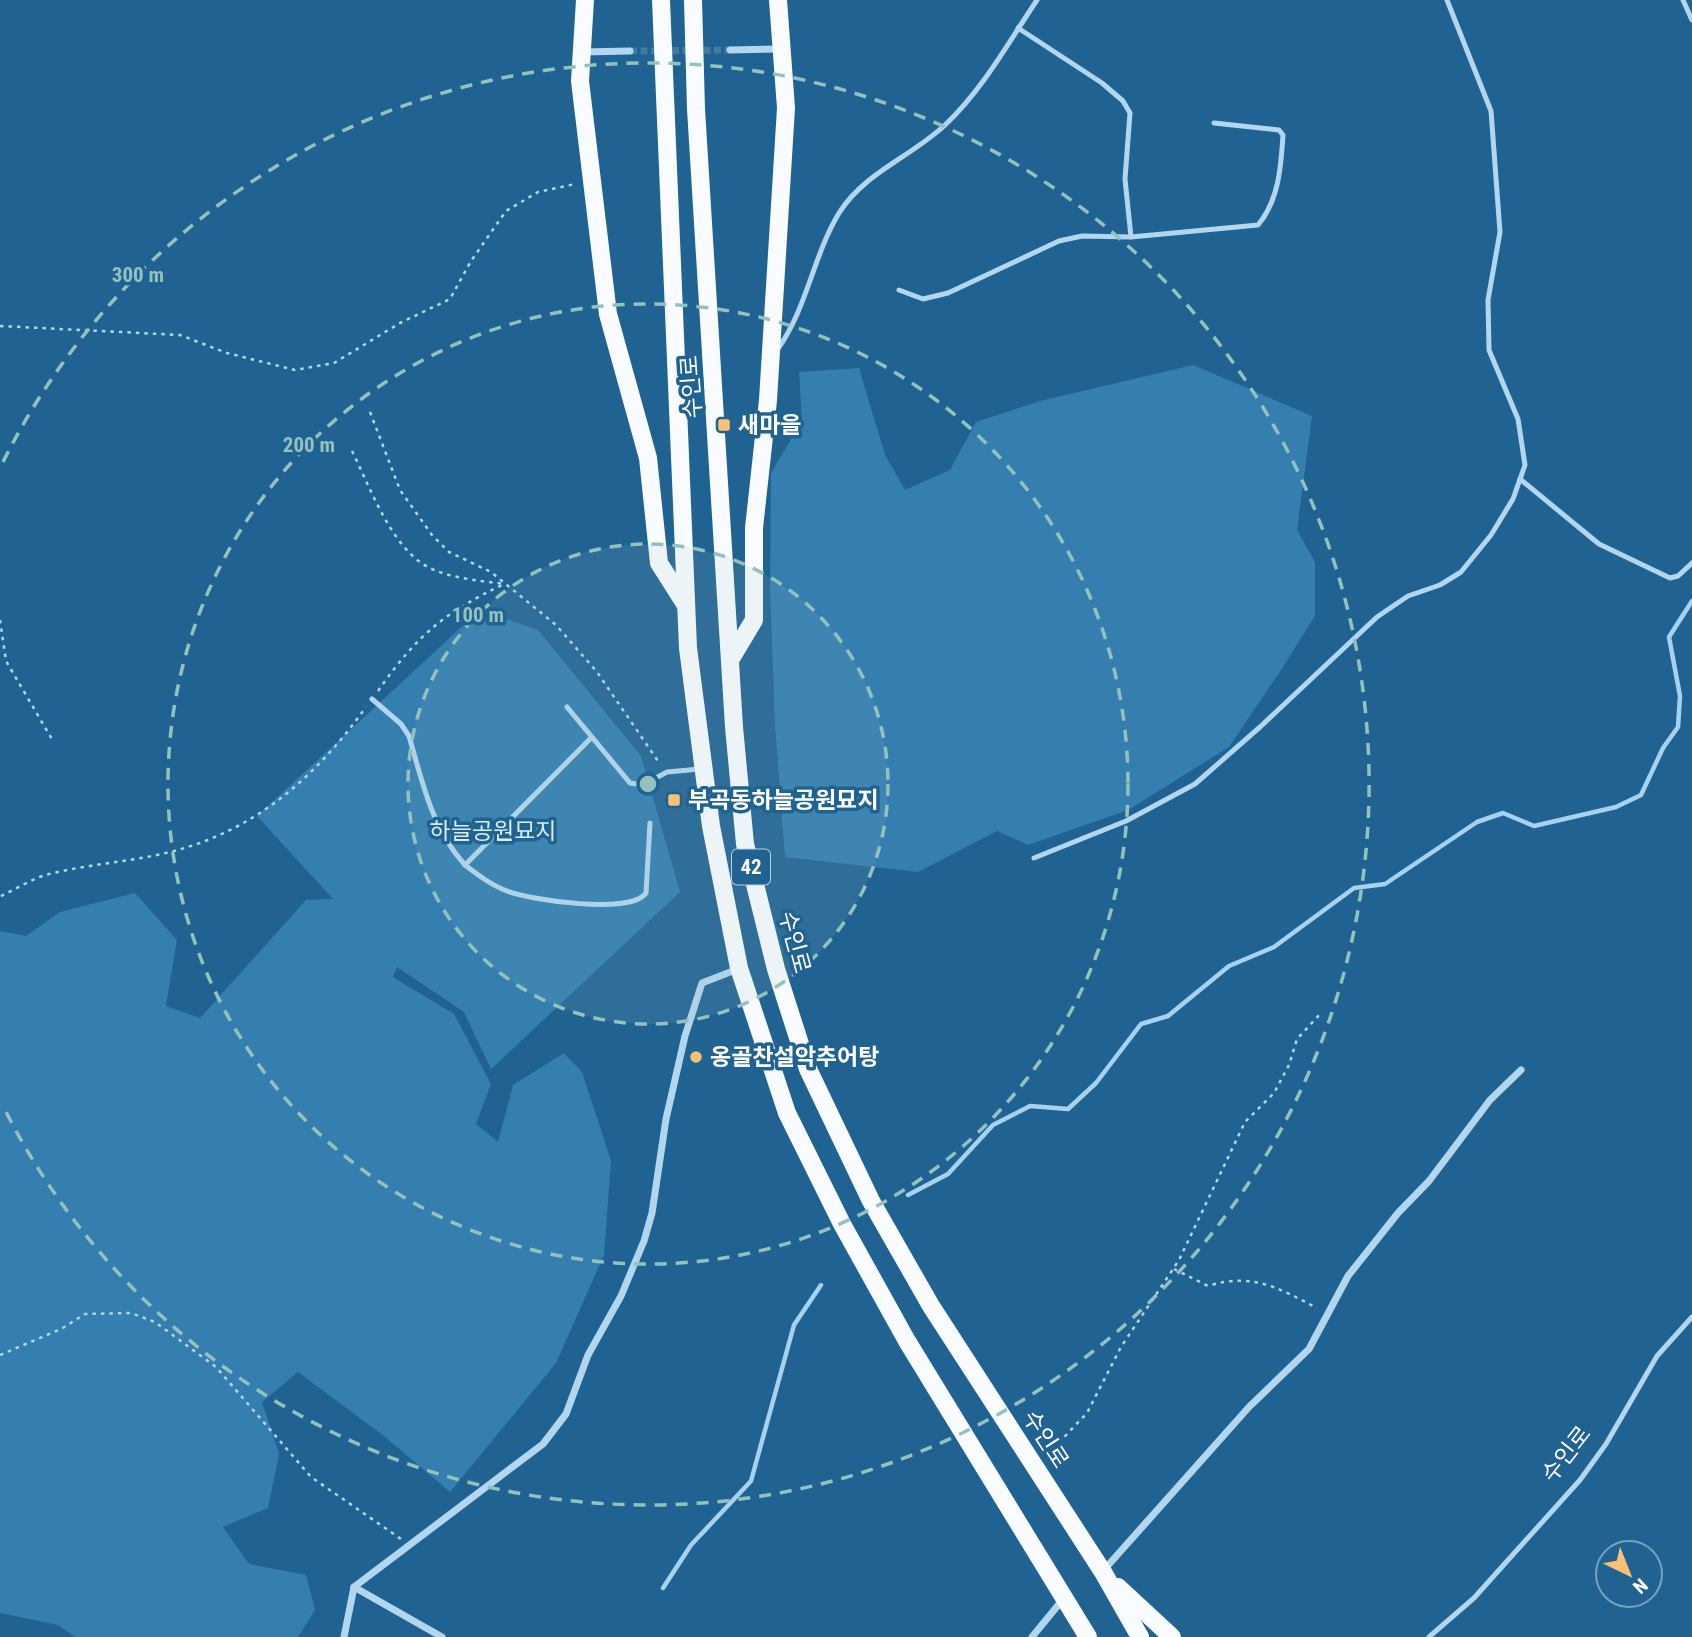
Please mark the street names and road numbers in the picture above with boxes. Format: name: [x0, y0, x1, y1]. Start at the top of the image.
street label: 수인로: [676, 354, 707, 420]
road number: 42: [732, 850, 770, 884]
street label: 수인로: [773, 908, 816, 976]
street label: 수인로: [1017, 1405, 1074, 1473]
street label: 수인로: [1536, 1421, 1597, 1488]

